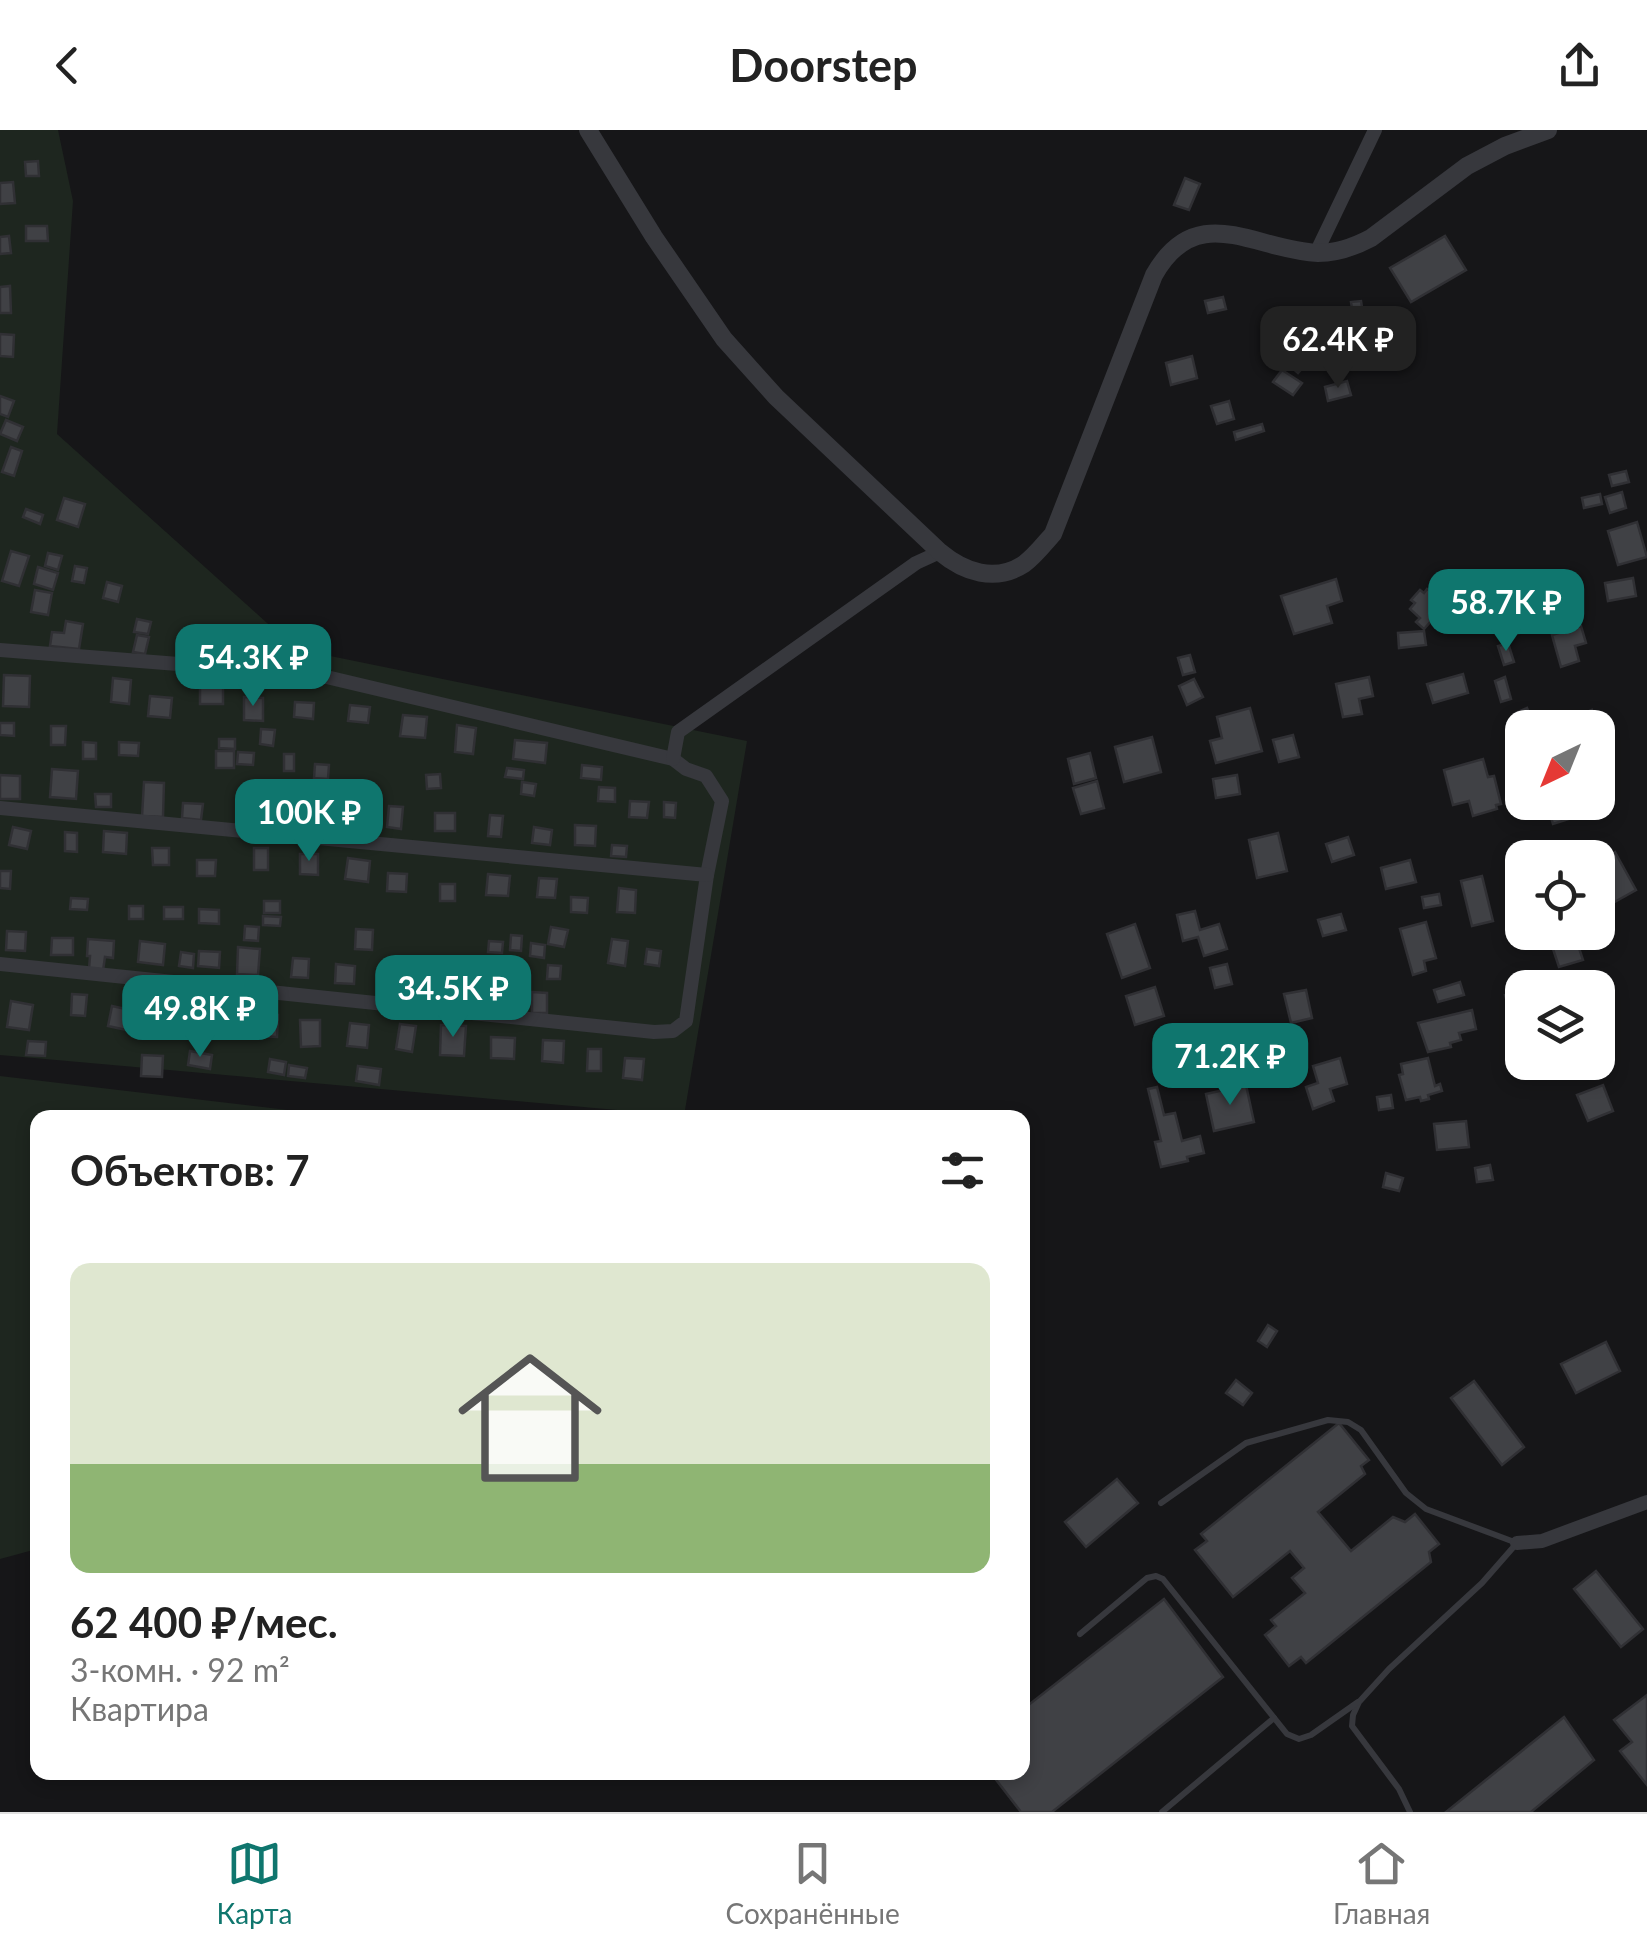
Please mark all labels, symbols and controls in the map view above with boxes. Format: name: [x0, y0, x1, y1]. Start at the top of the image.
icon: back: [40, 38, 95, 93]
text: Doorstep: [729, 38, 918, 92]
icon: share: [1552, 38, 1607, 93]
pin: 62.4K ₽: [1246, 306, 1430, 391]
text: 62.4K ₽: [1282, 319, 1394, 358]
pin: 58.7K ₽: [1414, 569, 1598, 654]
text: 58.7K ₽: [1450, 582, 1562, 621]
pin: 54.3K ₽: [161, 624, 345, 709]
text: 54.3K ₽: [197, 637, 309, 676]
north arrow: [1505, 710, 1615, 820]
map controls: [1505, 710, 1615, 1080]
pin: 100K ₽: [228, 779, 390, 864]
text: 100K ₽: [257, 792, 361, 831]
button: locate: [1505, 840, 1615, 950]
pin: 34.5K ₽: [361, 955, 545, 1040]
text: 34.5K ₽: [397, 968, 509, 1007]
button: layers: [1505, 970, 1615, 1080]
pin: 49.8K ₽: [108, 975, 292, 1060]
text: 49.8K ₽: [144, 988, 256, 1027]
pin: 71.2K ₽: [1138, 1023, 1322, 1108]
text: 71.2K ₽: [1174, 1036, 1286, 1075]
icon: filters: [935, 1143, 990, 1198]
text: Объектов: 7: [70, 1145, 310, 1195]
icon: home: [440, 1328, 620, 1508]
text: 62 400 ₽/мес.: [70, 1597, 338, 1647]
text: 3-комн. · 92 m²: [70, 1650, 290, 1689]
text: Квартира: [70, 1689, 209, 1728]
tab: Карта: [217, 1836, 292, 1930]
tab: Сохранённые: [726, 1836, 900, 1930]
tab: Главная: [1333, 1836, 1430, 1930]

